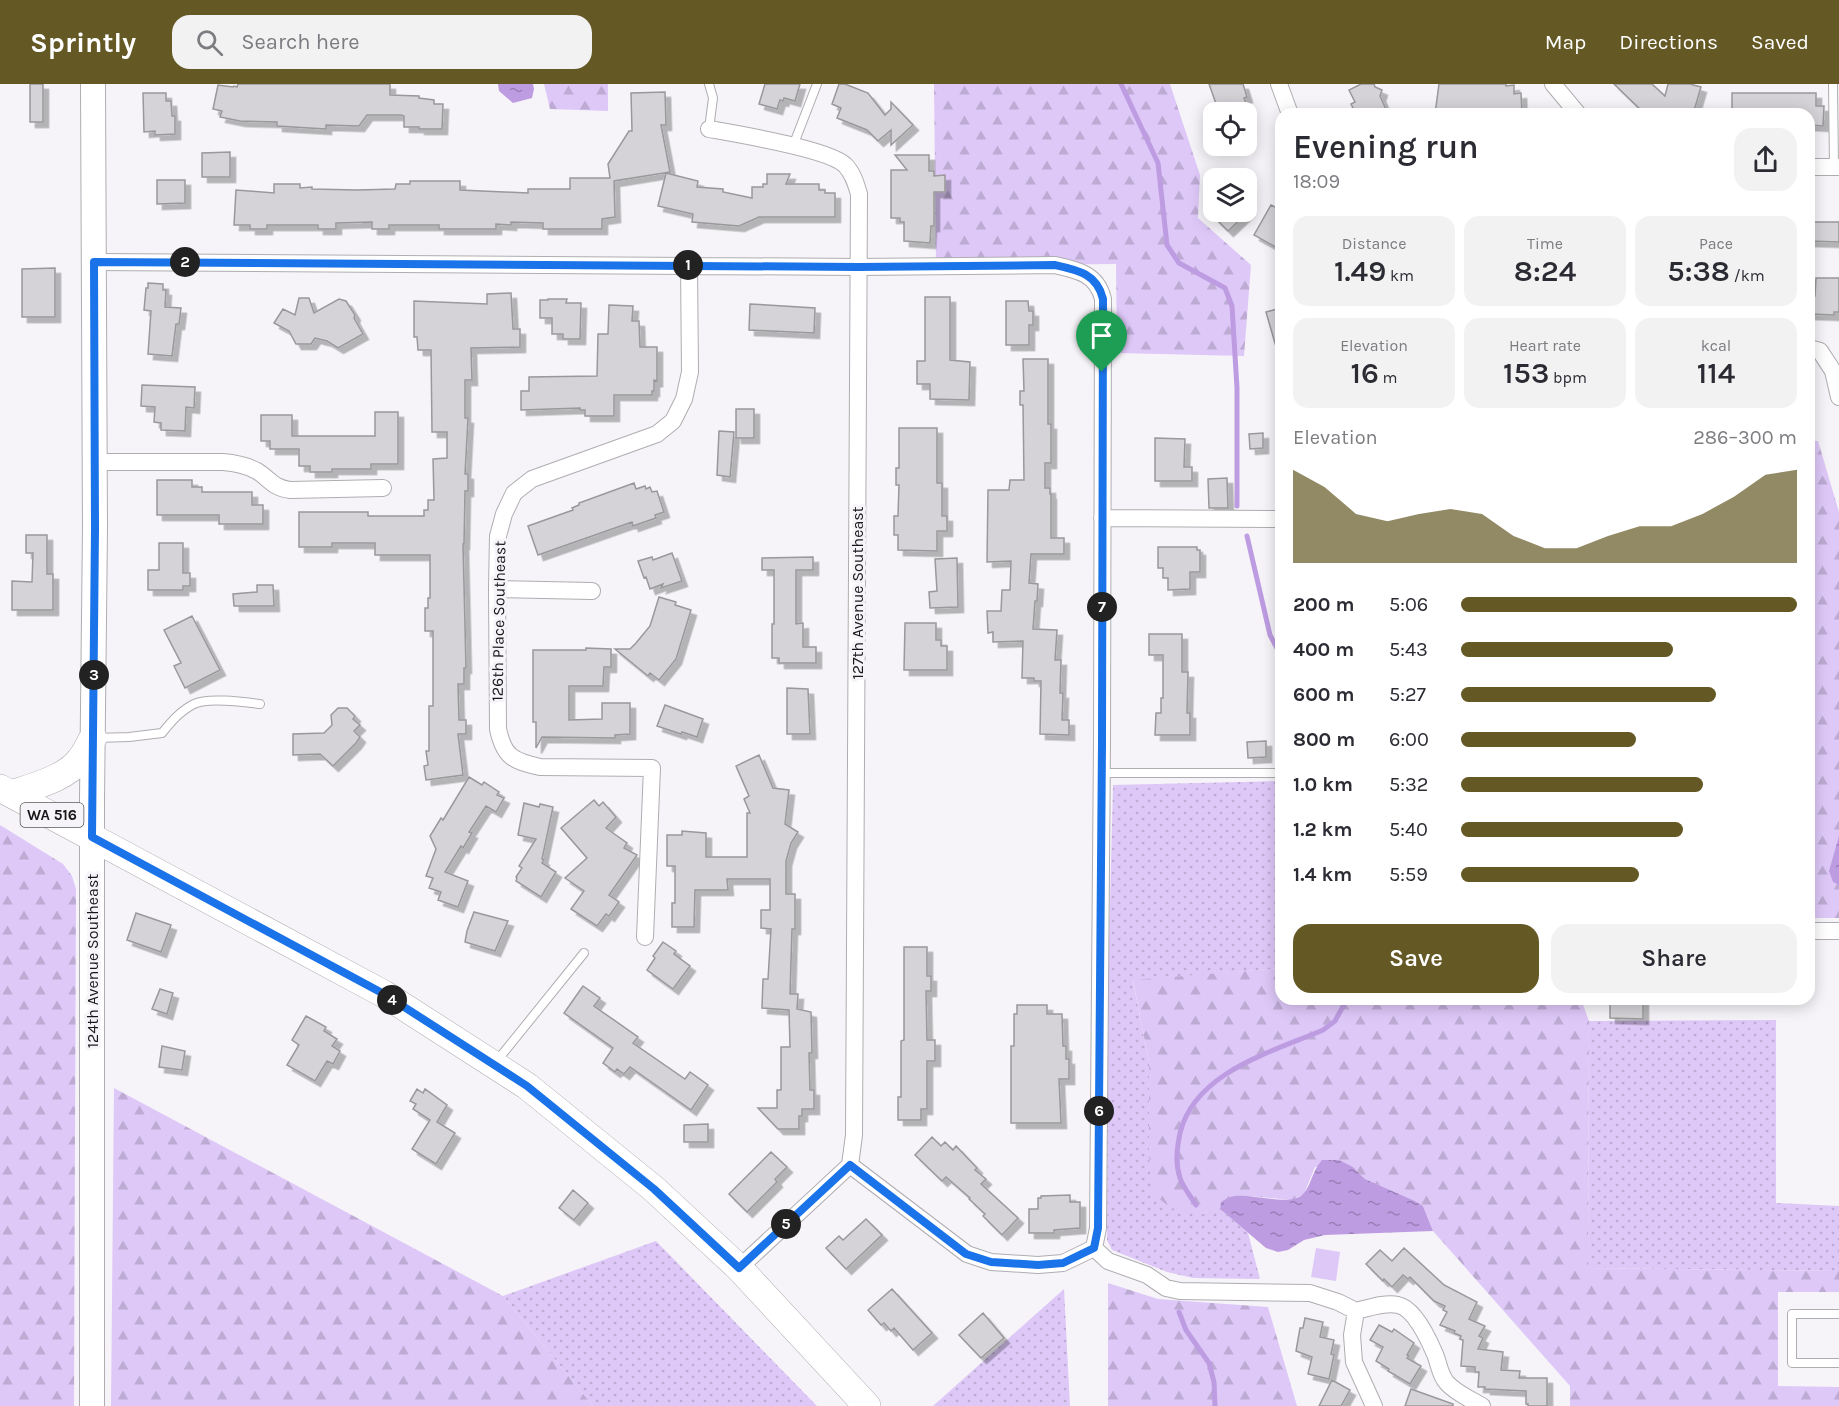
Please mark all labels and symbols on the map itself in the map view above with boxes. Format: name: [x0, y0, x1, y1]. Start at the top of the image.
pin: 2: [170, 247, 200, 277]
pin: 1: [673, 250, 703, 280]
pin: [1076, 310, 1127, 372]
street label: 127th Avenue Southeast: [848, 506, 867, 680]
street label: 126th Place Southeast: [488, 540, 509, 702]
pin: 7: [1087, 592, 1117, 622]
pin: 3: [79, 660, 109, 690]
road number: WA 516: [20, 803, 84, 827]
street label: 124th Avenue Southeast: [83, 874, 102, 1048]
pin: 4: [377, 985, 407, 1015]
pin: 6: [1084, 1096, 1114, 1126]
pin: 5: [771, 1209, 801, 1239]

